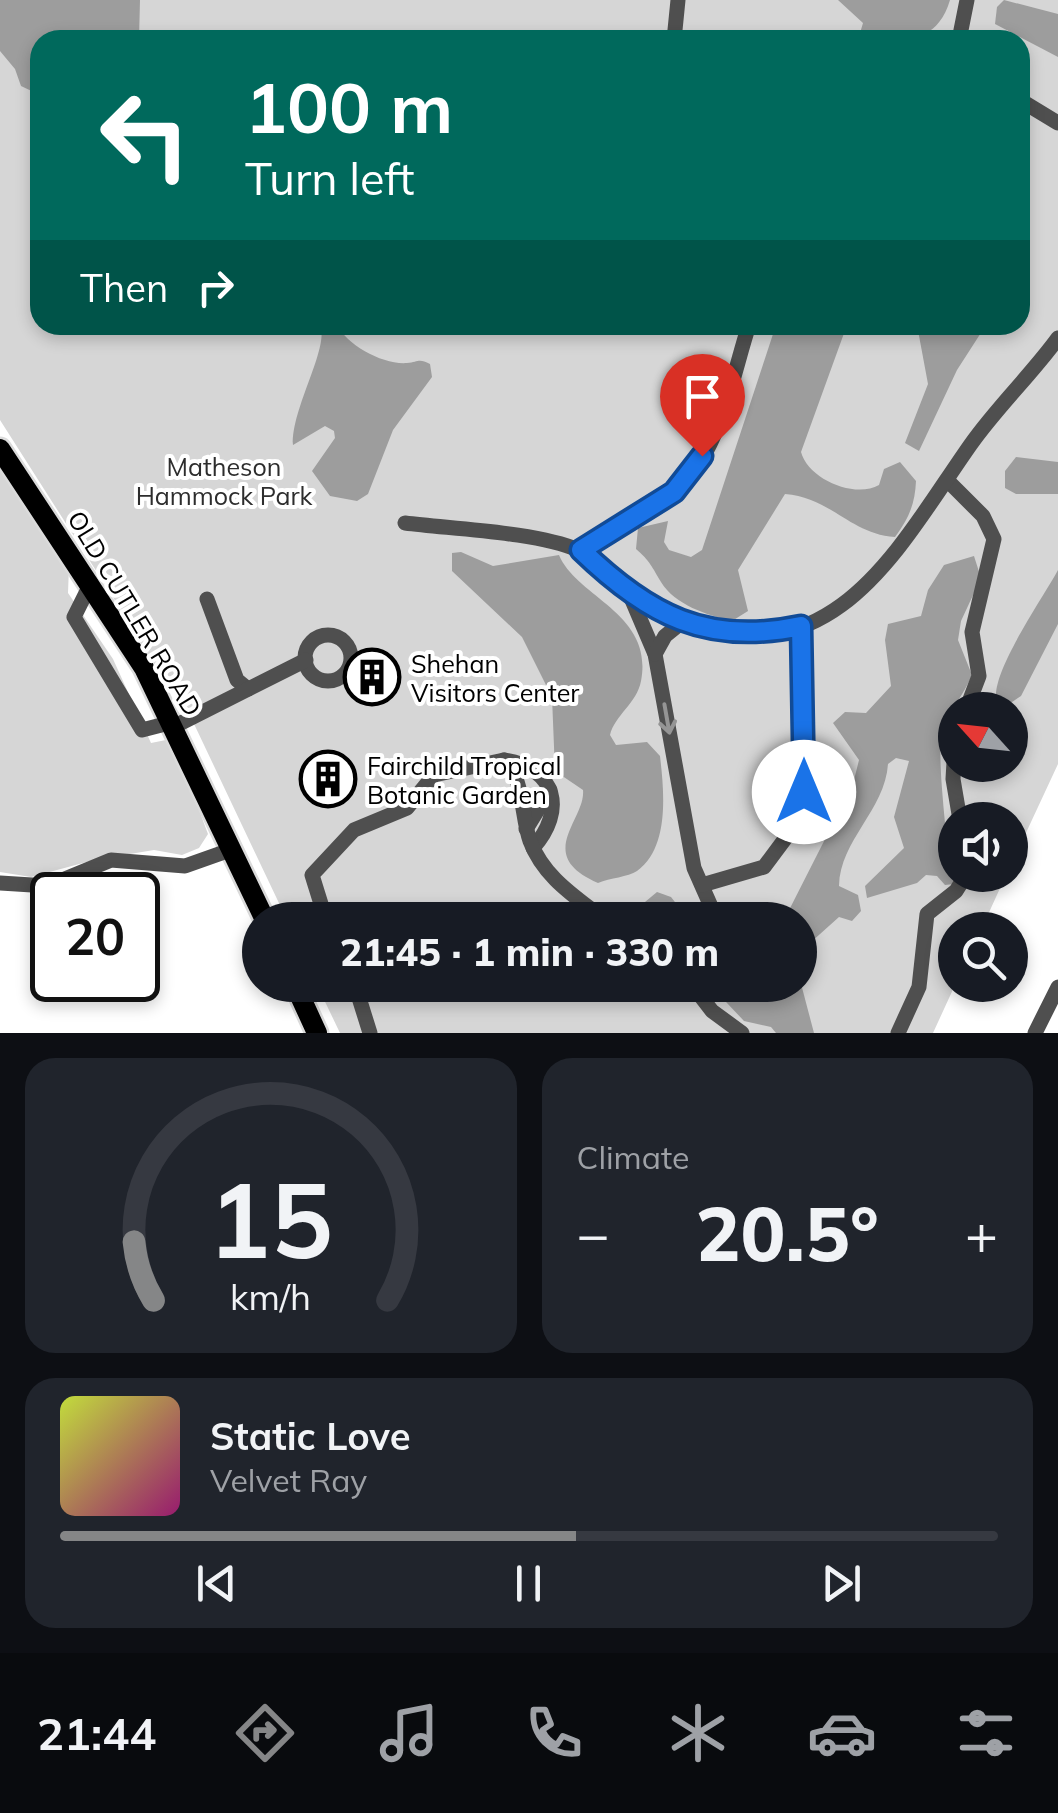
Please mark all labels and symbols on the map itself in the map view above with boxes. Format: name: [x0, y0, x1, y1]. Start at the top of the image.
pin: [660, 354, 745, 457]
park label: Matheson Hammock Park: [136, 451, 313, 511]
street label: OLD CUTLER ROAD: [61, 505, 209, 721]
building icon: Shehan Visitors Center: [342, 647, 402, 707]
place label: Shehan Visitors Center: [411, 648, 579, 708]
north arrow: [938, 692, 1028, 782]
one-way arrow: [658, 702, 677, 734]
position arrow: [752, 740, 856, 844]
building icon: Fairchild Tropical Botanic Garden: [298, 749, 358, 809]
place label: Fairchild Tropical Botanic Garden: [367, 750, 561, 810]
speed limit sign: 20: [30, 872, 160, 1002]

